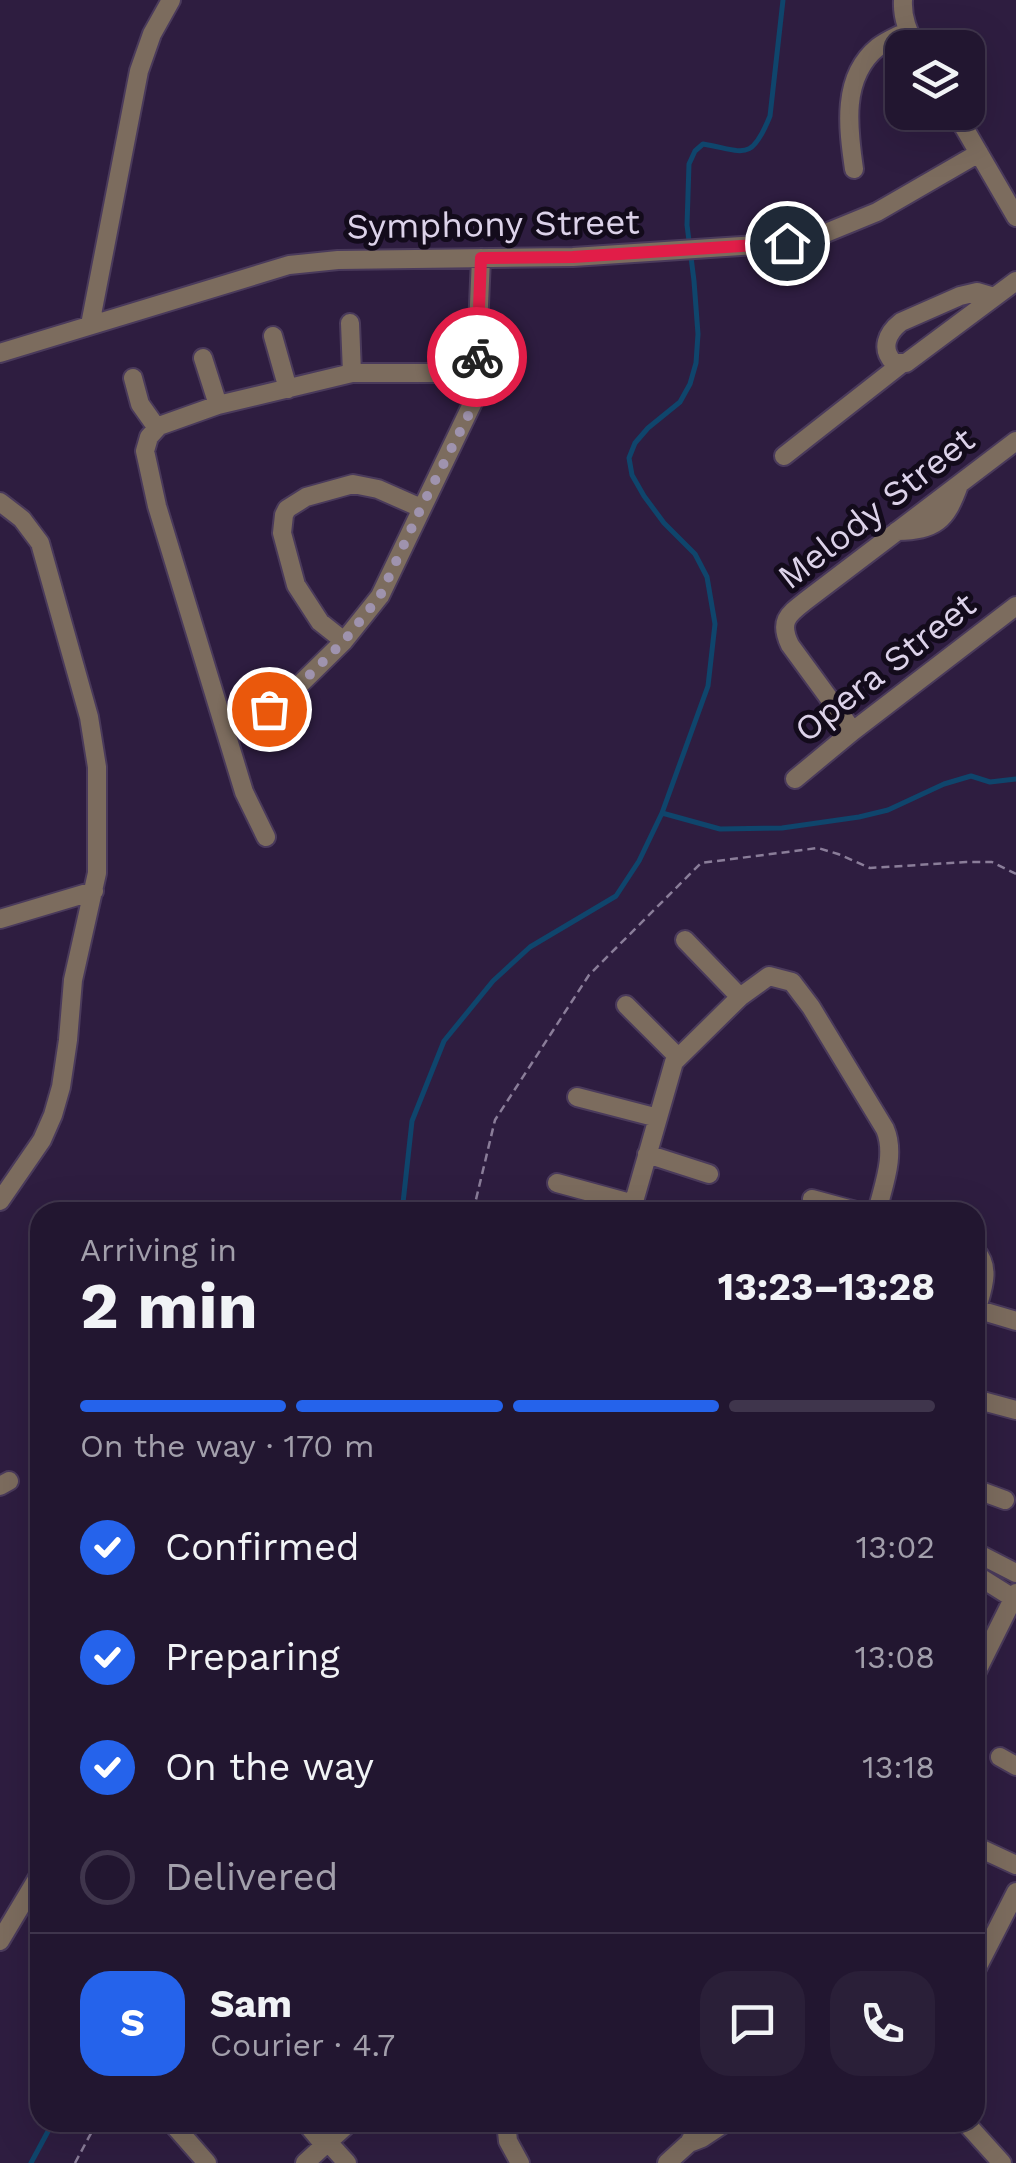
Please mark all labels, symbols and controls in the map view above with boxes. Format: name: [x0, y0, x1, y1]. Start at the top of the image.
map controls: [885, 30, 985, 130]
button: layers: [885, 30, 985, 130]
street label: Symphony Street: [346, 200, 640, 248]
pin: [745, 201, 830, 286]
icon: home: [760, 216, 815, 271]
courier: [427, 307, 527, 407]
icon: bike: [450, 330, 505, 385]
street label: Melody Street: [769, 418, 983, 598]
street label: Opera Street: [786, 583, 984, 751]
pin: [227, 667, 312, 752]
icon: bag: [242, 682, 297, 737]
text: Arriving in: [80, 1231, 237, 1269]
text: 13:23–13:28: [718, 1265, 935, 1309]
text: 2 min: [80, 1268, 258, 1344]
text: On the way · 170 m: [80, 1427, 375, 1465]
icon: check: [80, 1520, 135, 1575]
text: Confirmed: [165, 1525, 360, 1569]
text: 13:02: [856, 1528, 935, 1566]
icon: check: [80, 1630, 135, 1685]
text: Preparing: [165, 1635, 340, 1679]
text: 13:08: [855, 1638, 935, 1676]
icon: check: [80, 1740, 135, 1795]
text: On the way: [165, 1745, 374, 1789]
text: 13:18: [862, 1748, 935, 1786]
text: Delivered: [165, 1855, 338, 1899]
button: chat: [700, 1971, 805, 2076]
button: phone: [830, 1971, 935, 2076]
text: Sam: [210, 1982, 292, 2026]
text: S: [120, 2001, 145, 2045]
text: Courier · 4.7: [210, 2026, 395, 2064]

